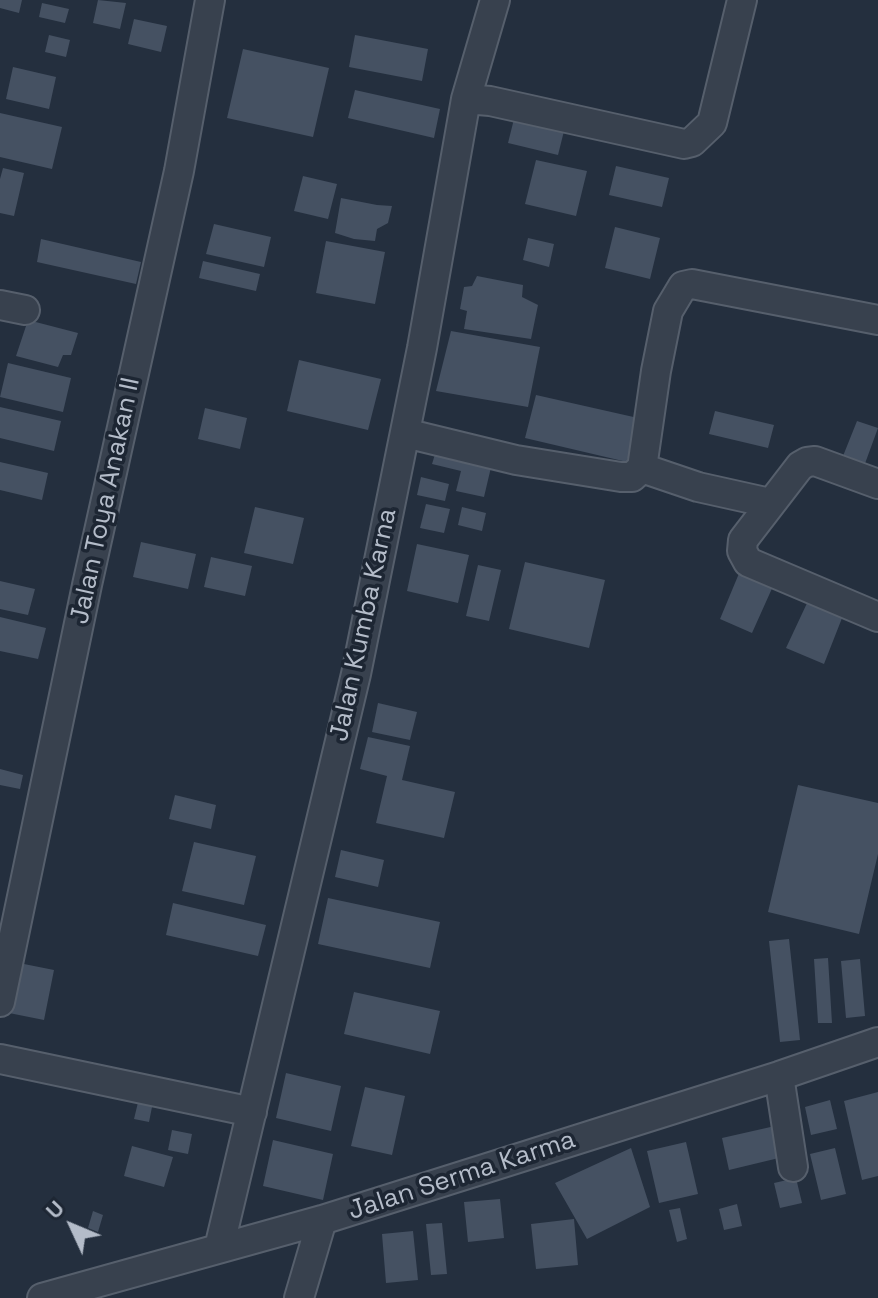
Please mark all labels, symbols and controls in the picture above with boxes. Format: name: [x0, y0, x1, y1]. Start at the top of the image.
street label: Jalan Toya Anakan II: [65, 375, 147, 627]
street label: Jalan Kumba Karna: [324, 506, 404, 744]
street label: Jalan Serma Karma: [345, 1125, 579, 1227]
north arrow: [32, 1186, 112, 1266]
text: U: [40, 1194, 70, 1224]

